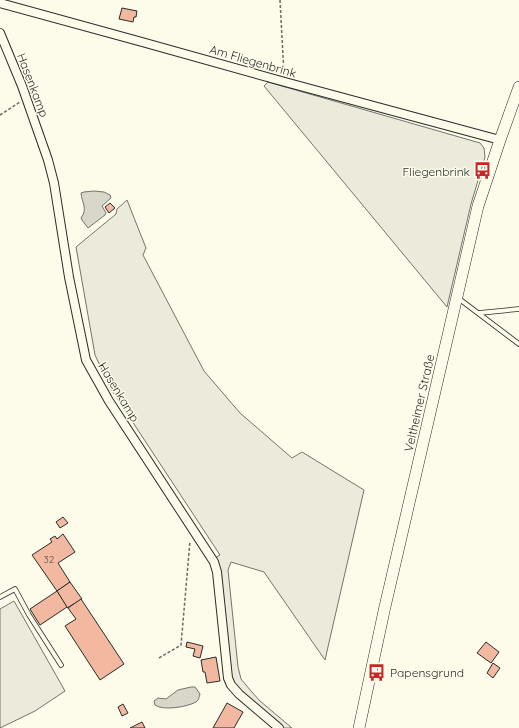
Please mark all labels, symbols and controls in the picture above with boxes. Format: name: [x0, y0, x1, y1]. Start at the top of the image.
street label: Am Fliegenbrink: [208, 41, 298, 81]
street label: Hasenkamp: [14, 51, 52, 119]
bus stop icon: Fliegenbrink: [473, 161, 493, 181]
place label: Fliegenbrink: [402, 164, 470, 179]
street label: Veltheimer Straße: [400, 353, 438, 453]
street label: Hasenkamp: [95, 359, 143, 425]
house number: 32: [44, 553, 55, 566]
bus stop icon: Papensgrund: [367, 662, 387, 682]
place label: Papensgrund: [390, 665, 464, 680]

